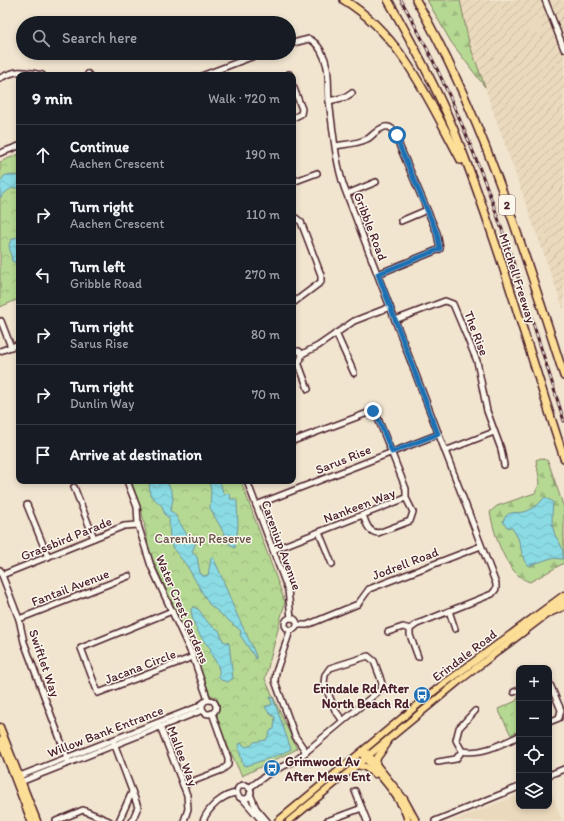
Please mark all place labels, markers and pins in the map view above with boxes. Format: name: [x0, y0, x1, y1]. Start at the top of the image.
place label: Erindale Rd After North Beach Rd: [313, 681, 410, 711]
bus stop icon: Erindale Rd After North Beach Rd: [412, 685, 432, 705]
place label: Grimwood Av After Mews Ent: [284, 754, 371, 784]
bus stop icon: Grimwood Av After Mews Ent: [262, 758, 282, 778]

